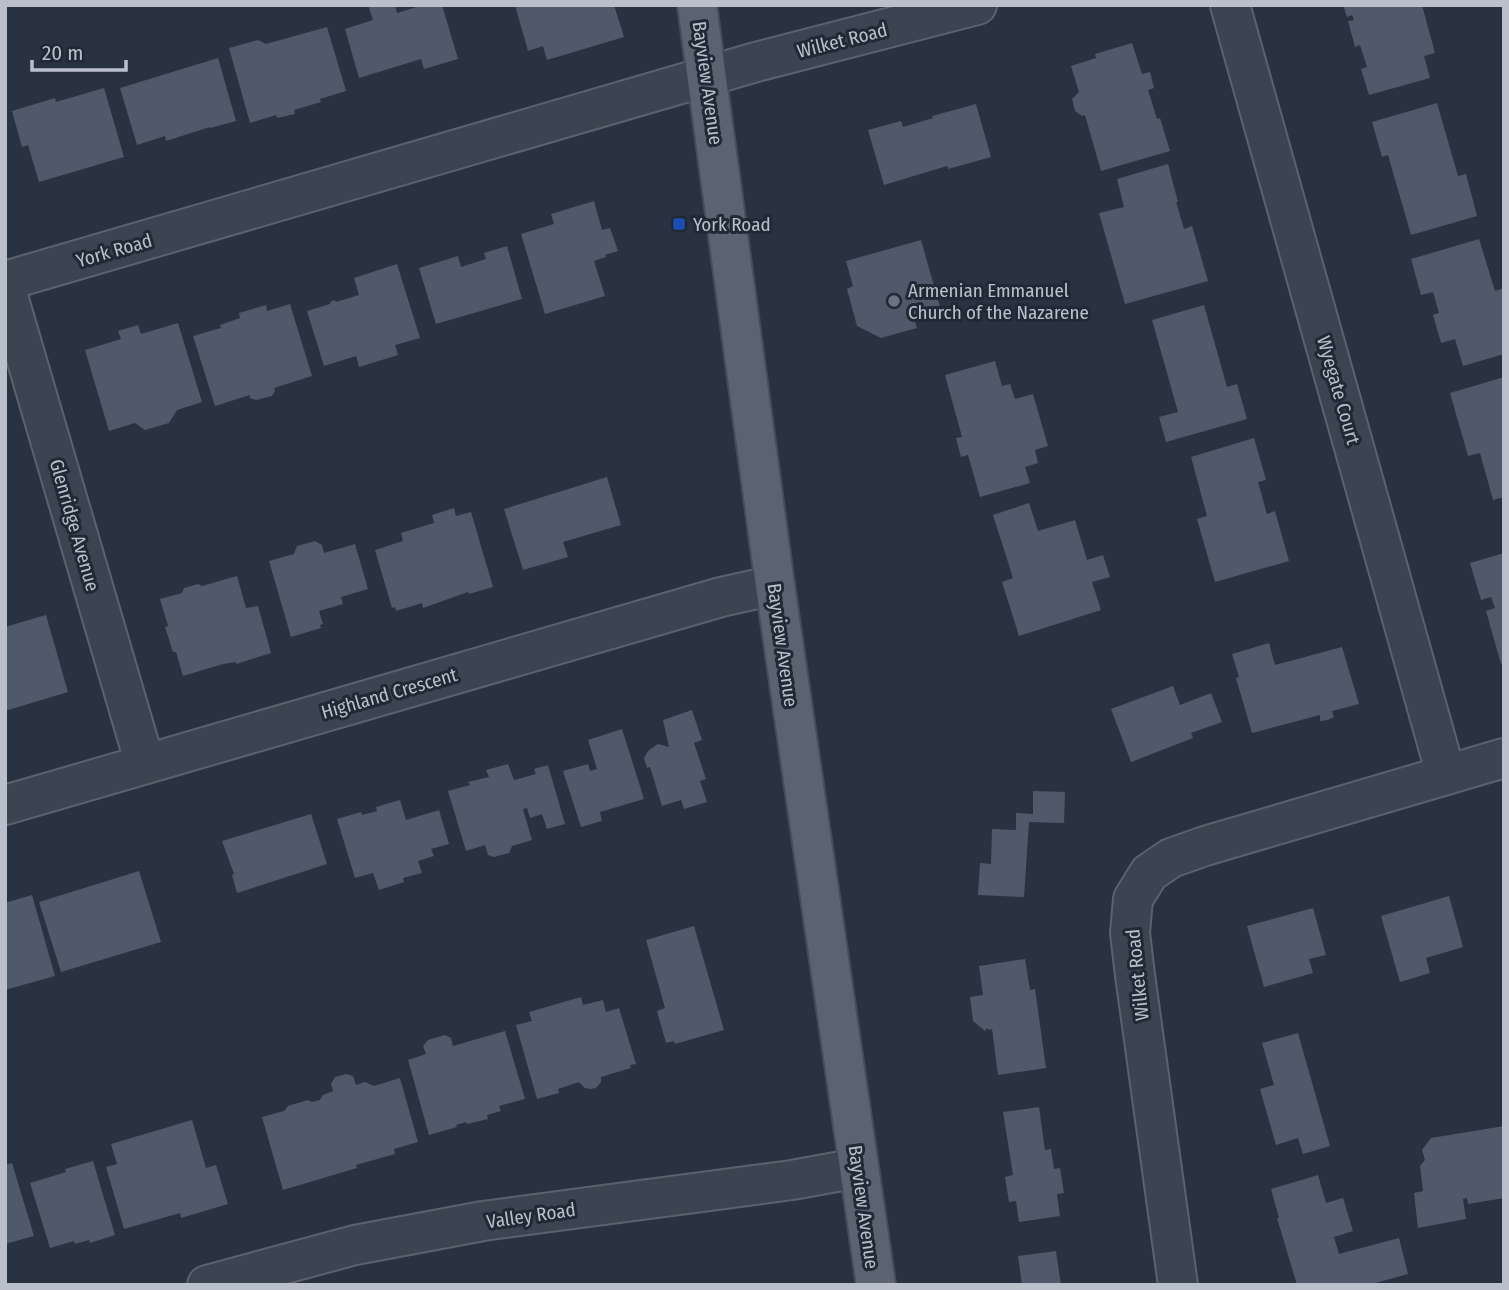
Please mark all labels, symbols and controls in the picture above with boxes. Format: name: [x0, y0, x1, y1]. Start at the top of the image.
street label: Wilket Road: [795, 18, 890, 63]
street label: Bayview Avenue: [687, 20, 728, 146]
scale bar: [32, 28, 126, 72]
text: 20 m: [42, 40, 83, 66]
place label: York Road: [693, 213, 771, 236]
marker: York Road: [671, 216, 687, 232]
street label: York Road: [74, 229, 155, 272]
place label: Armenian Emmanuel Church of the Nazarene: [908, 279, 1089, 324]
marker: Armenian Emmanuel Church of the Nazarene: [886, 293, 902, 309]
street label: Wyegate Court: [1312, 333, 1365, 448]
street label: Glenridge Avenue: [45, 456, 104, 594]
street label: Bayview Avenue: [762, 582, 803, 708]
street label: Highland Crescent: [318, 663, 461, 724]
street label: Wilket Road: [1121, 928, 1154, 1022]
street label: Bayview Avenue: [843, 1144, 884, 1270]
street label: Valley Road: [485, 1198, 577, 1233]

